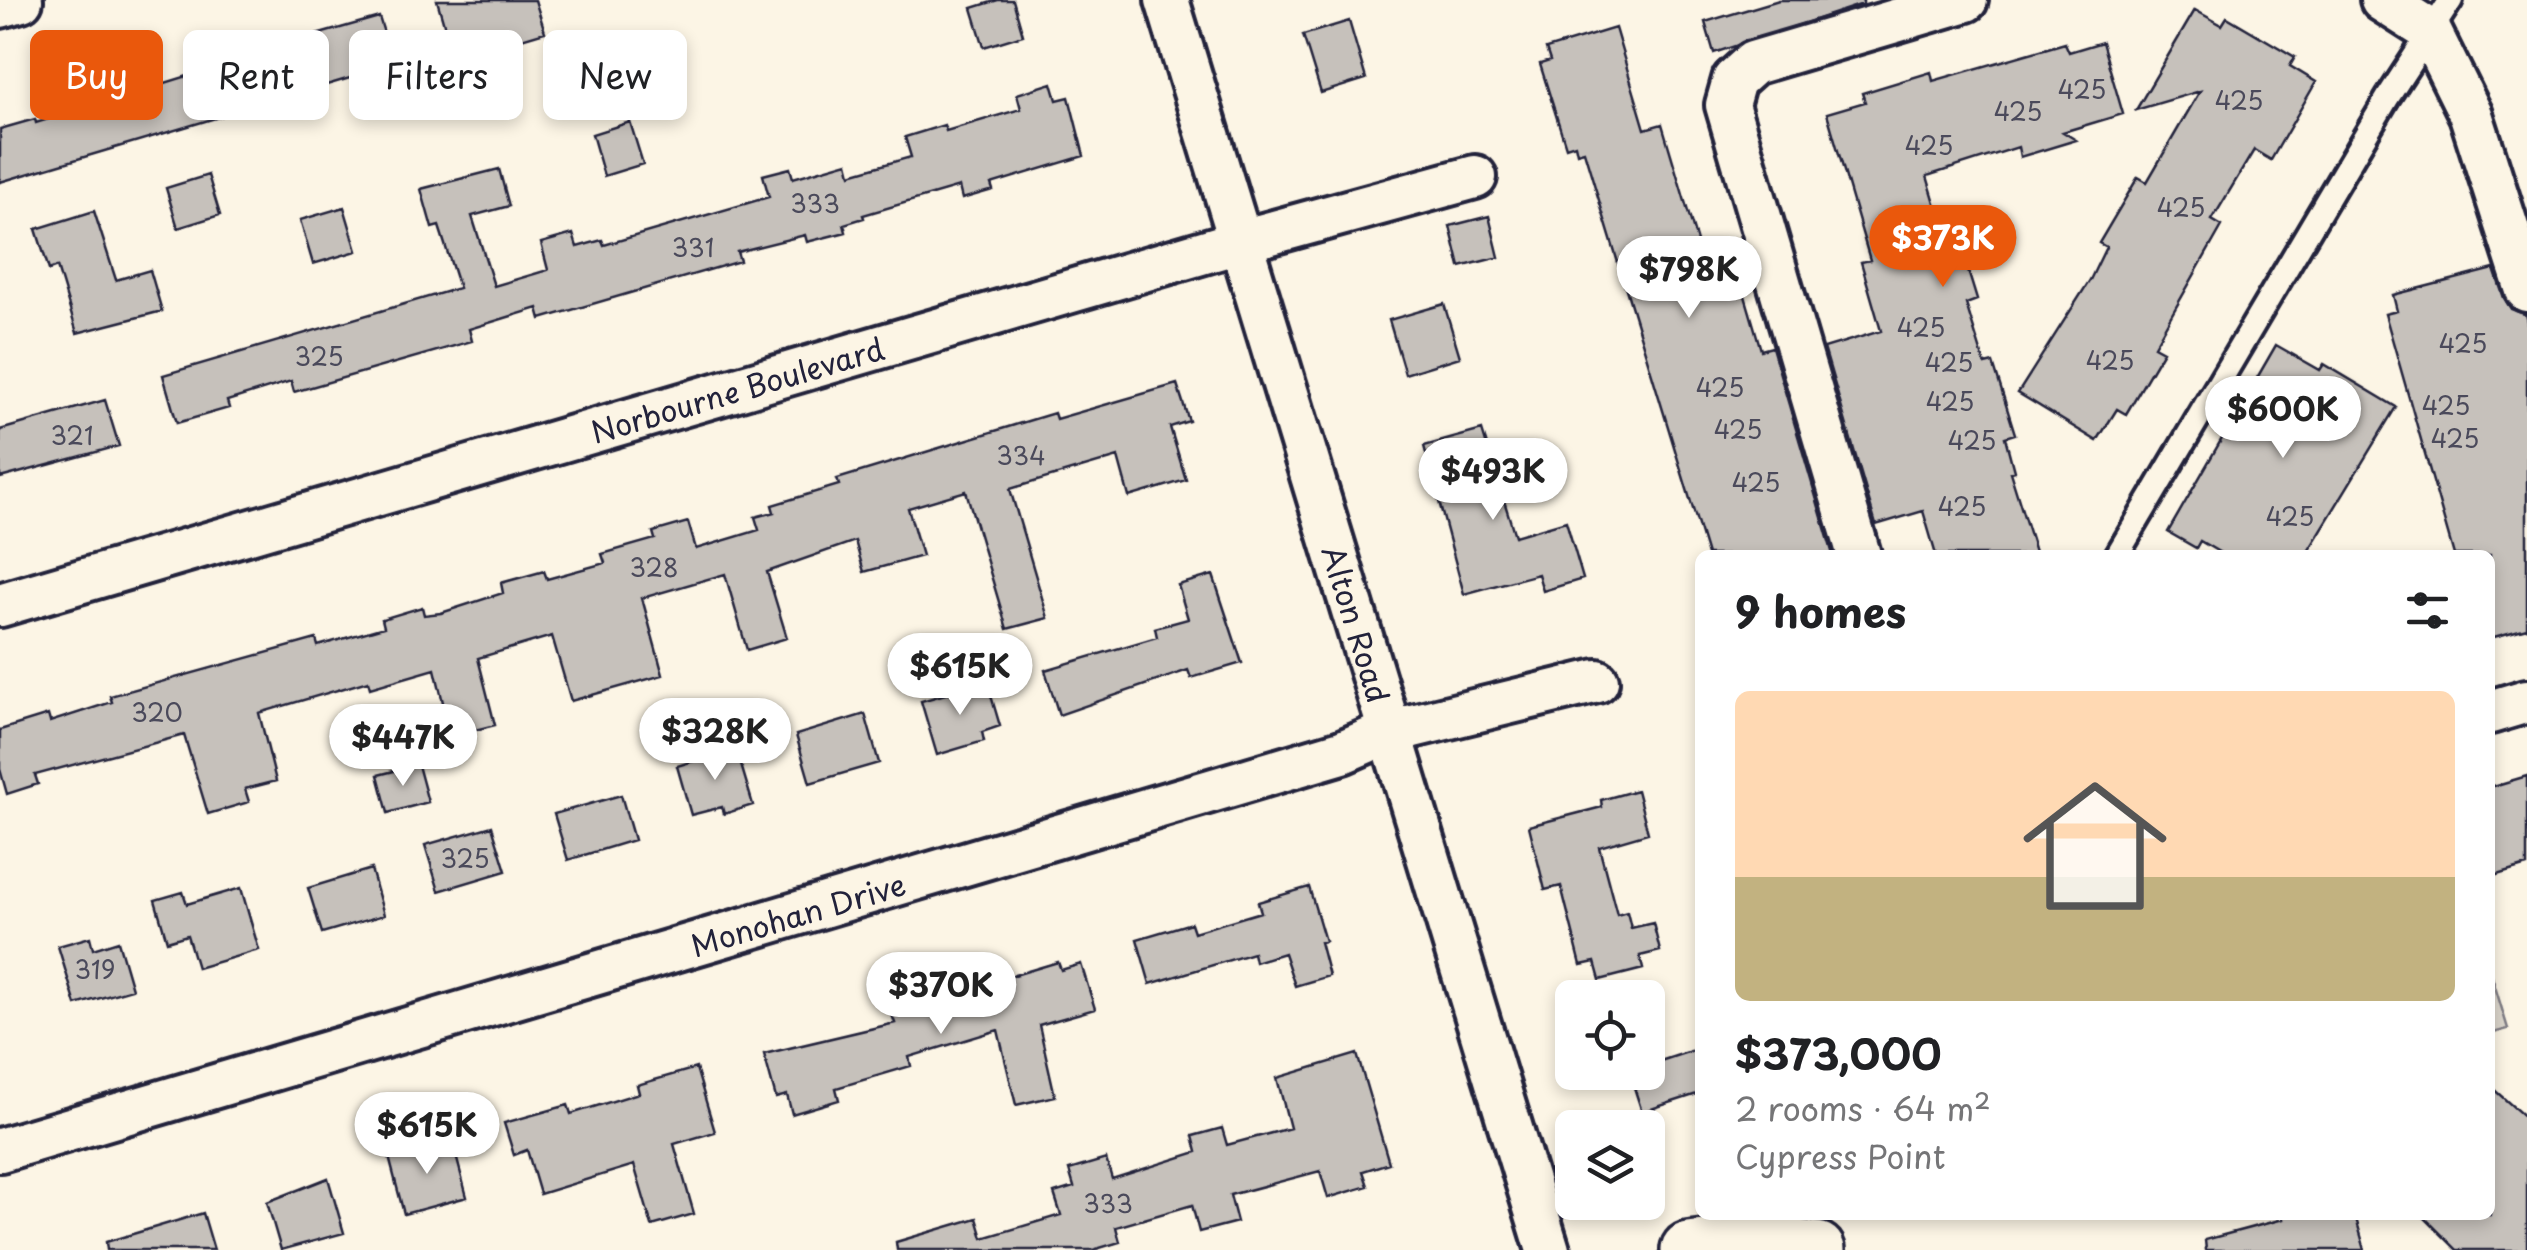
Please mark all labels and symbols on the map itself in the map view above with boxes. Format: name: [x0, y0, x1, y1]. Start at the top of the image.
house number: 425: [2058, 70, 2106, 108]
house number: 425: [2215, 81, 2263, 119]
house number: 425: [1994, 92, 2042, 130]
house number: 425: [1905, 126, 1953, 164]
house number: 333: [790, 184, 840, 222]
house number: 425: [2157, 188, 2205, 226]
pin: $373K: [1873, 205, 2013, 290]
house number: 331: [672, 228, 714, 266]
pin: $798K: [1619, 236, 1759, 321]
house number: 425: [1897, 308, 1945, 346]
house number: 425: [2439, 324, 2487, 362]
street label: Norbourne Boulevard: [585, 325, 889, 453]
house number: 325: [294, 337, 344, 375]
house number: 425: [2086, 341, 2134, 379]
house number: 425: [1925, 343, 1973, 381]
house number: 425: [1696, 368, 1744, 406]
pin: $600K: [2213, 376, 2353, 461]
house number: 425: [1926, 382, 1974, 420]
house number: 425: [2422, 386, 2470, 424]
house number: 425: [1714, 410, 1762, 448]
house number: 321: [50, 416, 94, 454]
house number: 425: [2431, 419, 2479, 457]
house number: 425: [1948, 421, 1996, 459]
house number: 334: [996, 436, 1046, 474]
pin: $493K: [1423, 438, 1563, 523]
house number: 425: [1732, 463, 1780, 501]
house number: 425: [1938, 487, 1986, 525]
house number: 425: [2266, 497, 2314, 535]
street label: Alton Road: [1312, 540, 1402, 708]
house number: 328: [629, 548, 679, 586]
pin: $615K: [890, 633, 1030, 718]
house number: 320: [131, 693, 183, 731]
pin: $328K: [645, 698, 785, 783]
pin: $447K: [333, 704, 473, 789]
house number: 325: [440, 839, 490, 877]
street label: Monohan Drive: [685, 860, 910, 967]
house number: 319: [75, 950, 115, 988]
pin: $370K: [871, 952, 1011, 1037]
pin: $615K: [357, 1092, 497, 1177]
house number: 333: [1083, 1184, 1133, 1222]

